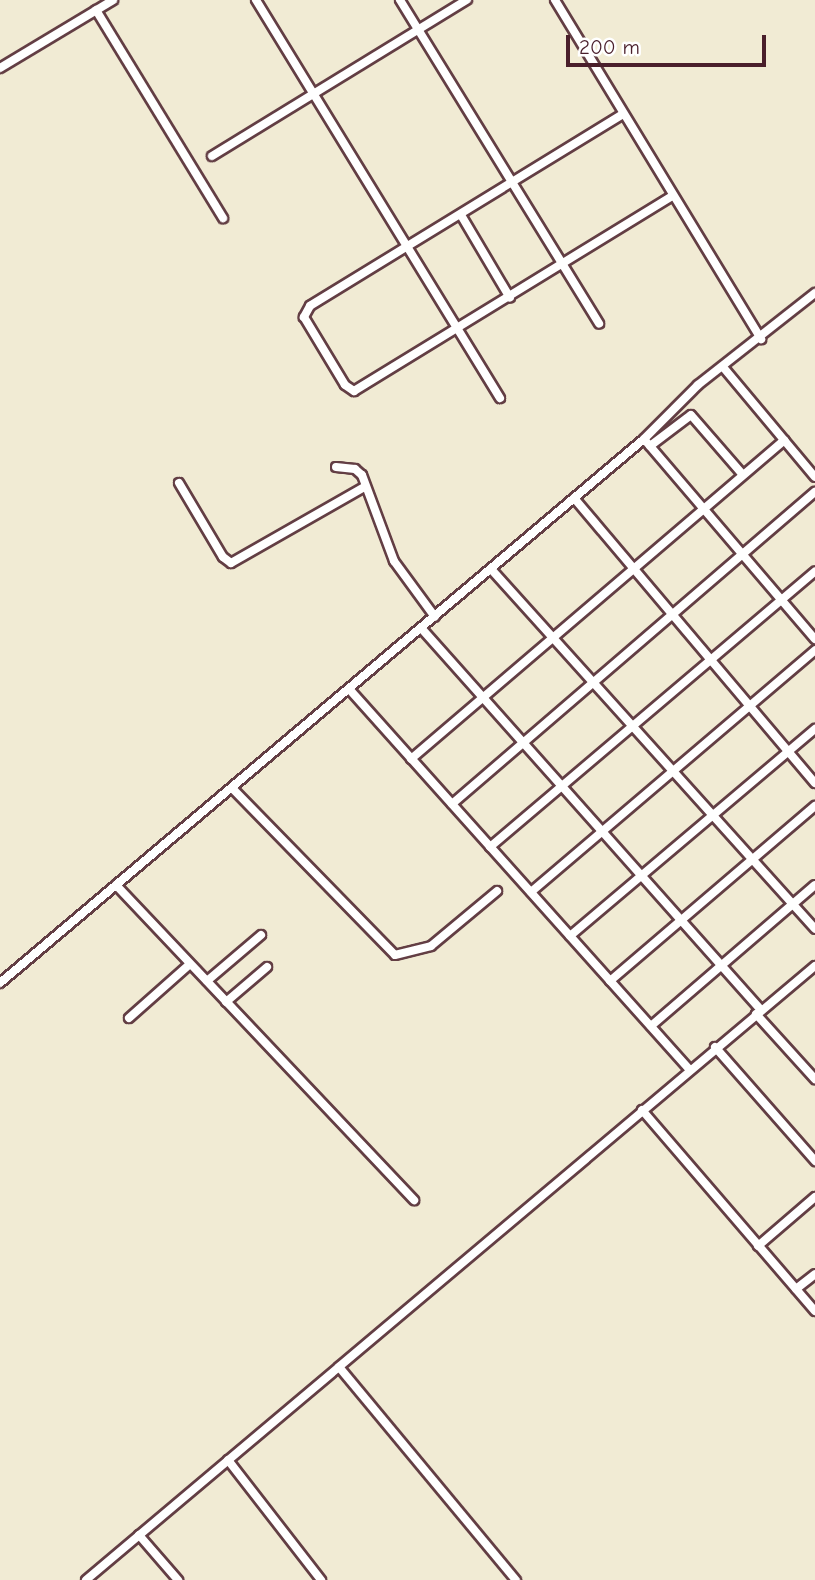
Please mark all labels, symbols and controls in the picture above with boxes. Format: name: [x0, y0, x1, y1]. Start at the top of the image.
scale bar: [570, 21, 770, 65]
text: 200 m: [579, 35, 640, 59]

